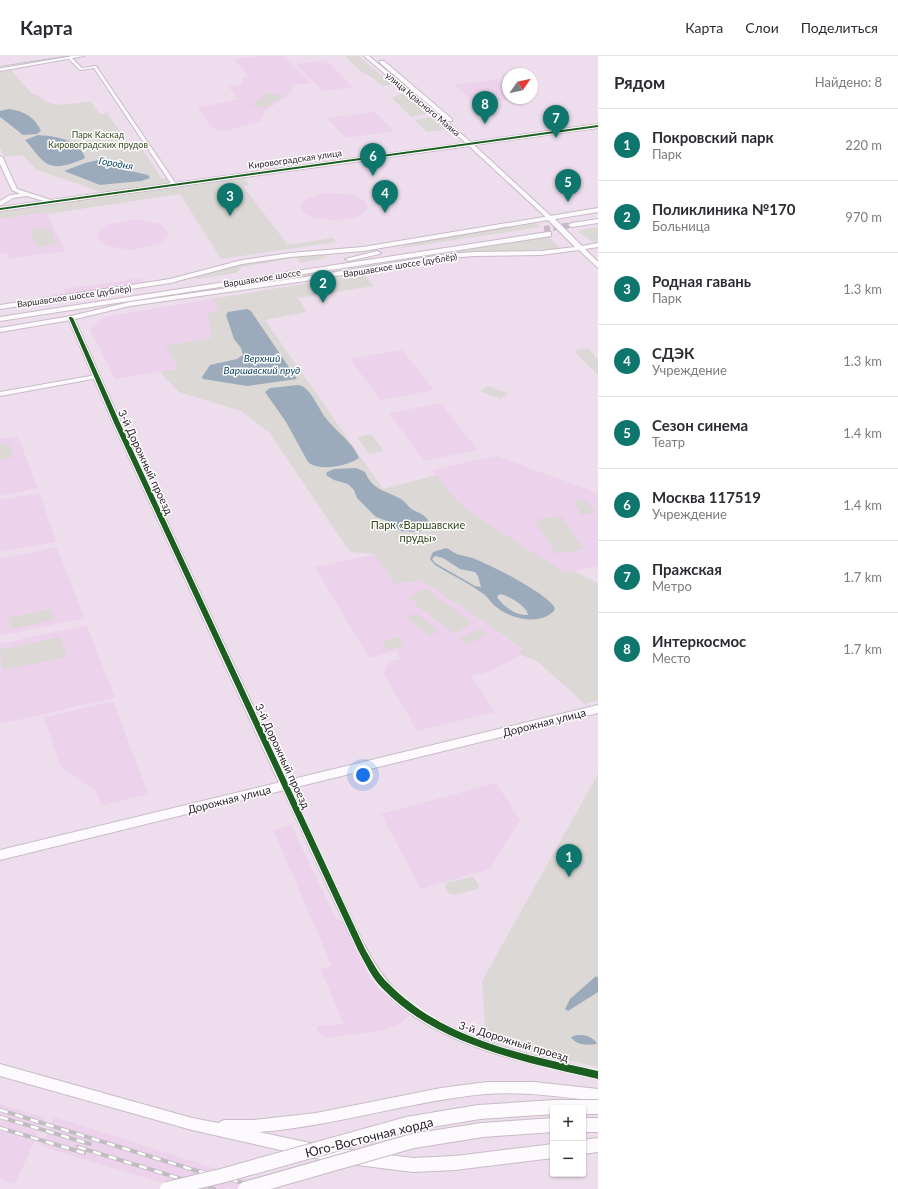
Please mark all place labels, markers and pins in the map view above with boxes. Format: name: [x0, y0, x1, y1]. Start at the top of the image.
pin: 8: [472, 91, 498, 124]
pin: 7: [543, 105, 569, 138]
pin: 6: [360, 143, 386, 176]
pin: 5: [555, 169, 581, 202]
pin: 4: [372, 180, 398, 213]
pin: 3: [217, 183, 243, 216]
pin: 2: [310, 270, 336, 303]
pin: 1: [556, 844, 582, 877]

